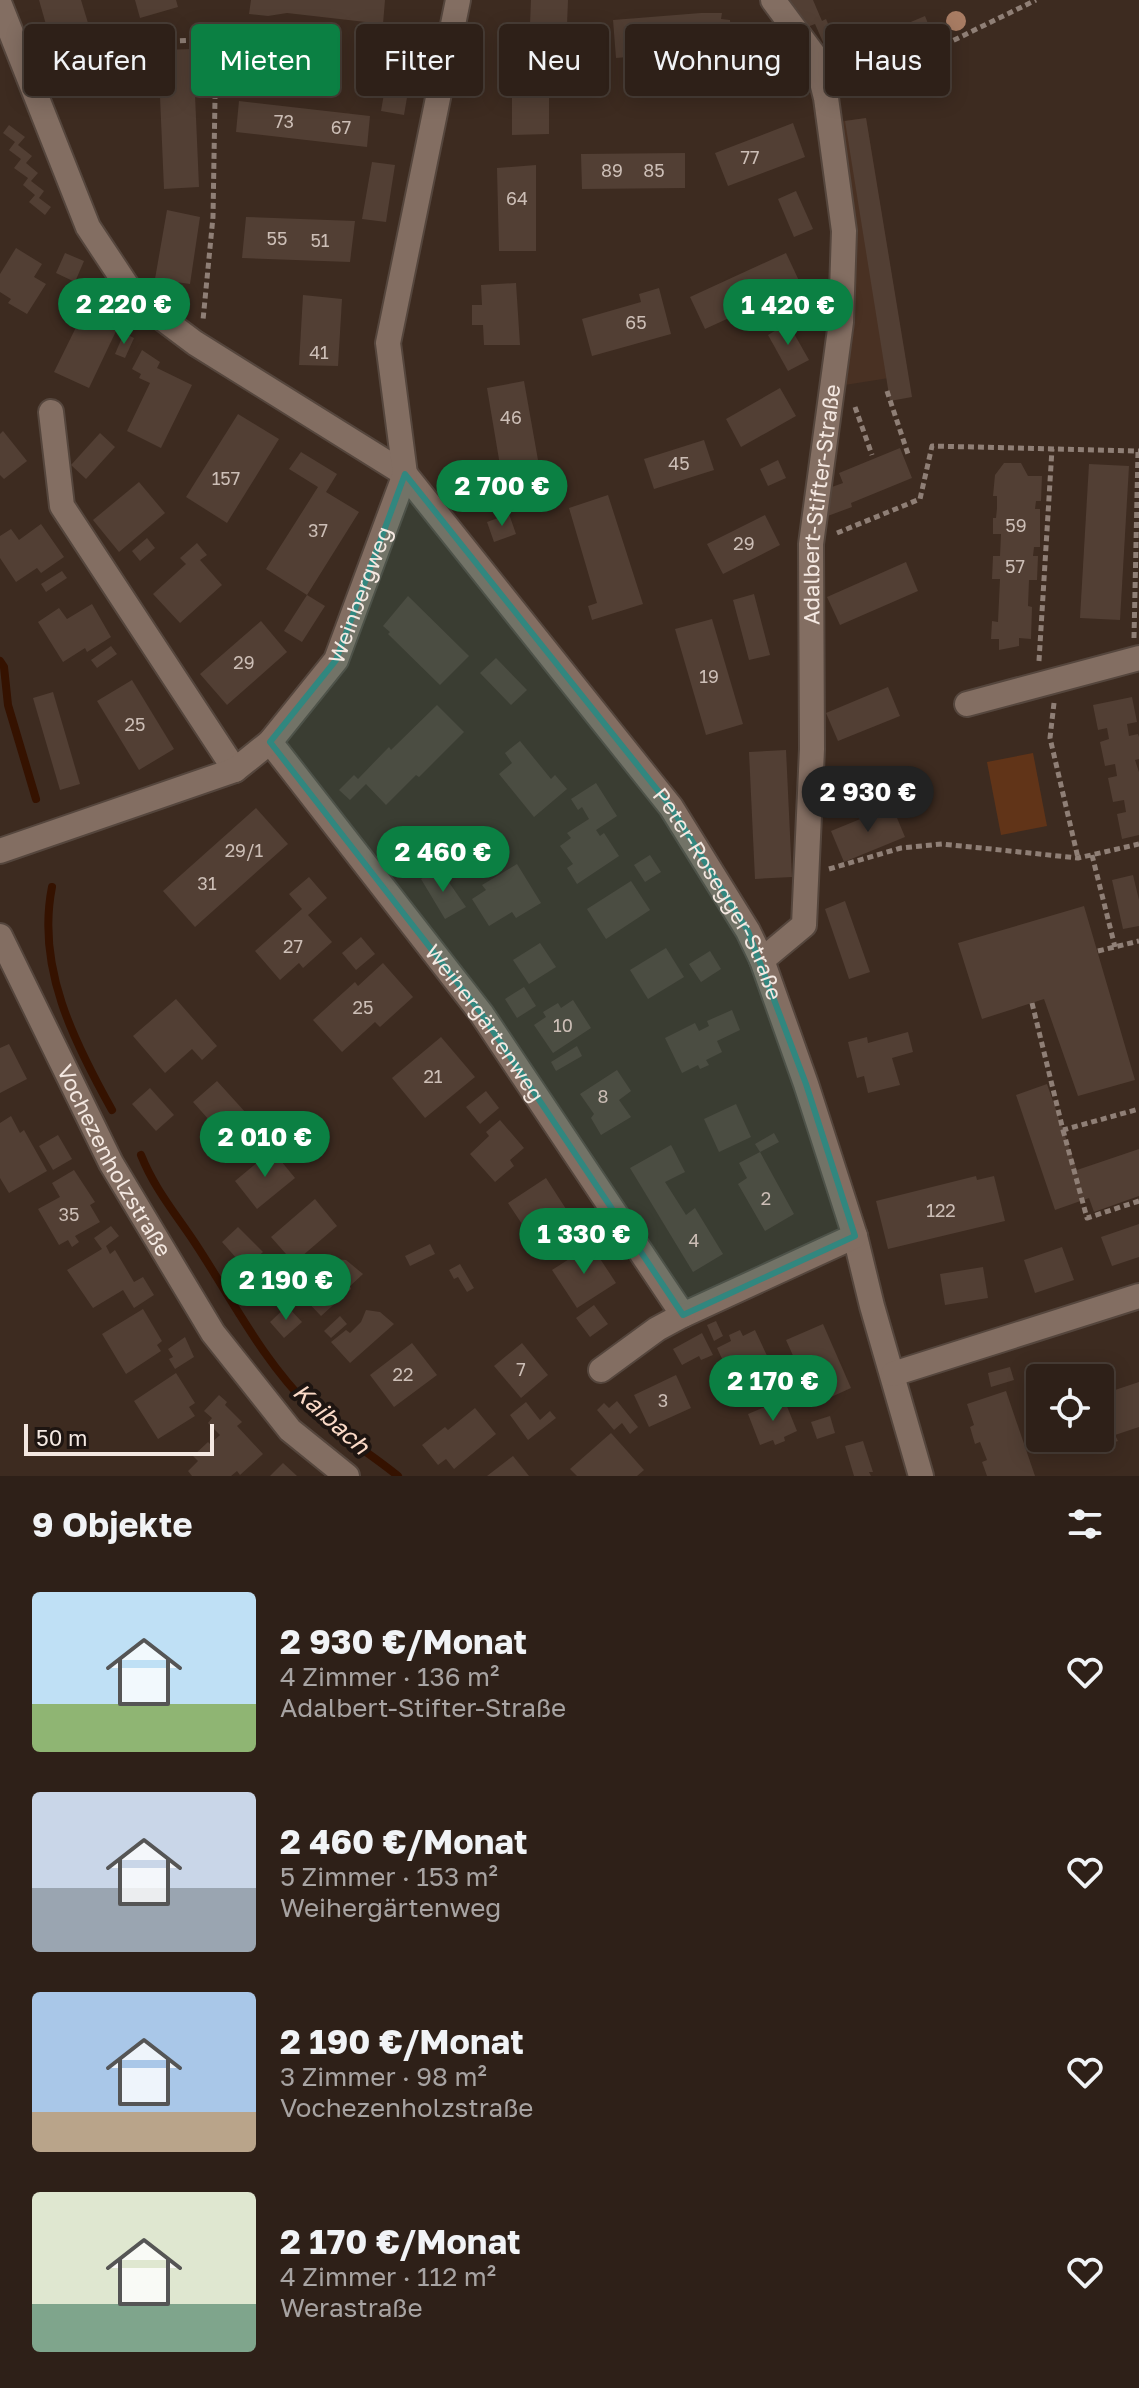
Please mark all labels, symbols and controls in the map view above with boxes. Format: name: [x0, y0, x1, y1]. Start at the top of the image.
chip: Kaufen: [24, 24, 175, 96]
chip: Mieten: [191, 24, 340, 96]
chip: Filter: [356, 24, 483, 96]
chip: Neu: [499, 24, 609, 96]
chip: Wohnung: [625, 24, 809, 96]
chip: Haus: [825, 24, 950, 96]
house number: 73: [274, 110, 294, 132]
house number: 67: [331, 116, 351, 138]
house number: 77: [740, 146, 760, 168]
house number: 89: [601, 159, 623, 181]
house number: 85: [643, 159, 665, 181]
house number: 64: [506, 187, 528, 209]
house number: 55: [267, 227, 287, 249]
house number: 51: [310, 229, 330, 251]
pin: 2 220 €: [50, 278, 198, 346]
pin: 1 420 €: [714, 279, 862, 347]
text: 2 220 €: [76, 288, 172, 319]
text: 1 420 €: [741, 289, 835, 320]
house number: 65: [625, 311, 647, 333]
house number: 41: [309, 341, 329, 363]
street label: Adalbert-Stifter-Straße: [797, 382, 845, 625]
house number: 46: [500, 406, 522, 428]
house number: 45: [668, 452, 690, 474]
pin: 2 700 €: [428, 460, 576, 528]
house number: 157: [212, 467, 240, 489]
text: 2 700 €: [454, 470, 550, 501]
house number: 59: [1005, 514, 1027, 536]
house number: 37: [308, 519, 328, 541]
street label: Weinbergweg: [322, 522, 397, 667]
house number: 29: [733, 532, 755, 554]
house number: 57: [1005, 555, 1025, 577]
house number: 29: [233, 651, 255, 673]
house number: 19: [699, 665, 719, 687]
house number: 25: [125, 713, 145, 735]
pin: 2 930 €: [794, 766, 942, 834]
text: 2 930 €: [820, 776, 916, 807]
street label: Peter-Rosegger-Straße: [648, 782, 789, 1004]
pin: 2 460 €: [369, 826, 517, 894]
text: 2 460 €: [395, 836, 491, 867]
house number: 29/1: [225, 839, 264, 861]
house number: 31: [197, 872, 217, 894]
house number: 27: [283, 935, 303, 957]
street label: Weihergärtenweg: [420, 939, 551, 1107]
house number: 25: [353, 996, 373, 1018]
house number: 10: [553, 1014, 573, 1036]
street label: Vochezenholzstraße: [52, 1060, 178, 1261]
house number: 21: [423, 1065, 443, 1087]
house number: 8: [598, 1085, 608, 1107]
pin: 2 010 €: [191, 1111, 339, 1179]
text: 2 010 €: [218, 1121, 312, 1152]
house number: 2: [761, 1187, 771, 1209]
house number: 122: [926, 1199, 956, 1221]
house number: 35: [59, 1203, 79, 1225]
pin: 1 330 €: [510, 1208, 658, 1276]
text: 1 330 €: [537, 1218, 631, 1249]
house number: 4: [689, 1229, 700, 1251]
pin: 2 190 €: [212, 1254, 360, 1322]
text: 2 190 €: [239, 1264, 333, 1295]
pin: 2 170 €: [699, 1355, 847, 1423]
house number: 7: [516, 1358, 526, 1380]
house number: 22: [393, 1363, 413, 1385]
map controls: [1026, 1364, 1114, 1452]
button: locate: [1026, 1364, 1114, 1452]
text: 2 170 €: [727, 1365, 819, 1396]
water label: Kaibach: [288, 1376, 377, 1460]
house number: 3: [658, 1389, 668, 1411]
scale bar: [24, 1420, 214, 1456]
text: 50 m: [36, 1424, 87, 1451]
icon: filters: [1063, 1502, 1107, 1546]
text: 9 Objekte: [32, 1504, 192, 1544]
text: 2 930 €/Monat: [280, 1621, 527, 1661]
icon: home: [96, 1624, 192, 1720]
icon: heart: [1063, 1650, 1107, 1694]
text: 4 Zimmer · 136 m²: [280, 1661, 499, 1692]
text: Adalbert-Stifter-Straße: [280, 1692, 566, 1723]
text: 2 460 €/Monat: [280, 1821, 528, 1861]
icon: home: [96, 1824, 192, 1920]
icon: heart: [1063, 1850, 1107, 1894]
text: 5 Zimmer · 153 m²: [280, 1861, 498, 1892]
text: Weihergärtenweg: [280, 1892, 501, 1923]
text: 2 190 €/Monat: [280, 2021, 524, 2061]
icon: home: [96, 2024, 192, 2120]
icon: heart: [1063, 2050, 1107, 2094]
text: 3 Zimmer · 98 m²: [280, 2061, 487, 2092]
text: Vochezenholzstraße: [280, 2092, 533, 2123]
text: 2 170 €/Monat: [280, 2221, 521, 2261]
icon: home: [96, 2224, 192, 2320]
icon: heart: [1063, 2250, 1107, 2294]
text: 4 Zimmer · 112 m²: [280, 2261, 496, 2292]
text: Werastraße: [280, 2292, 422, 2323]

